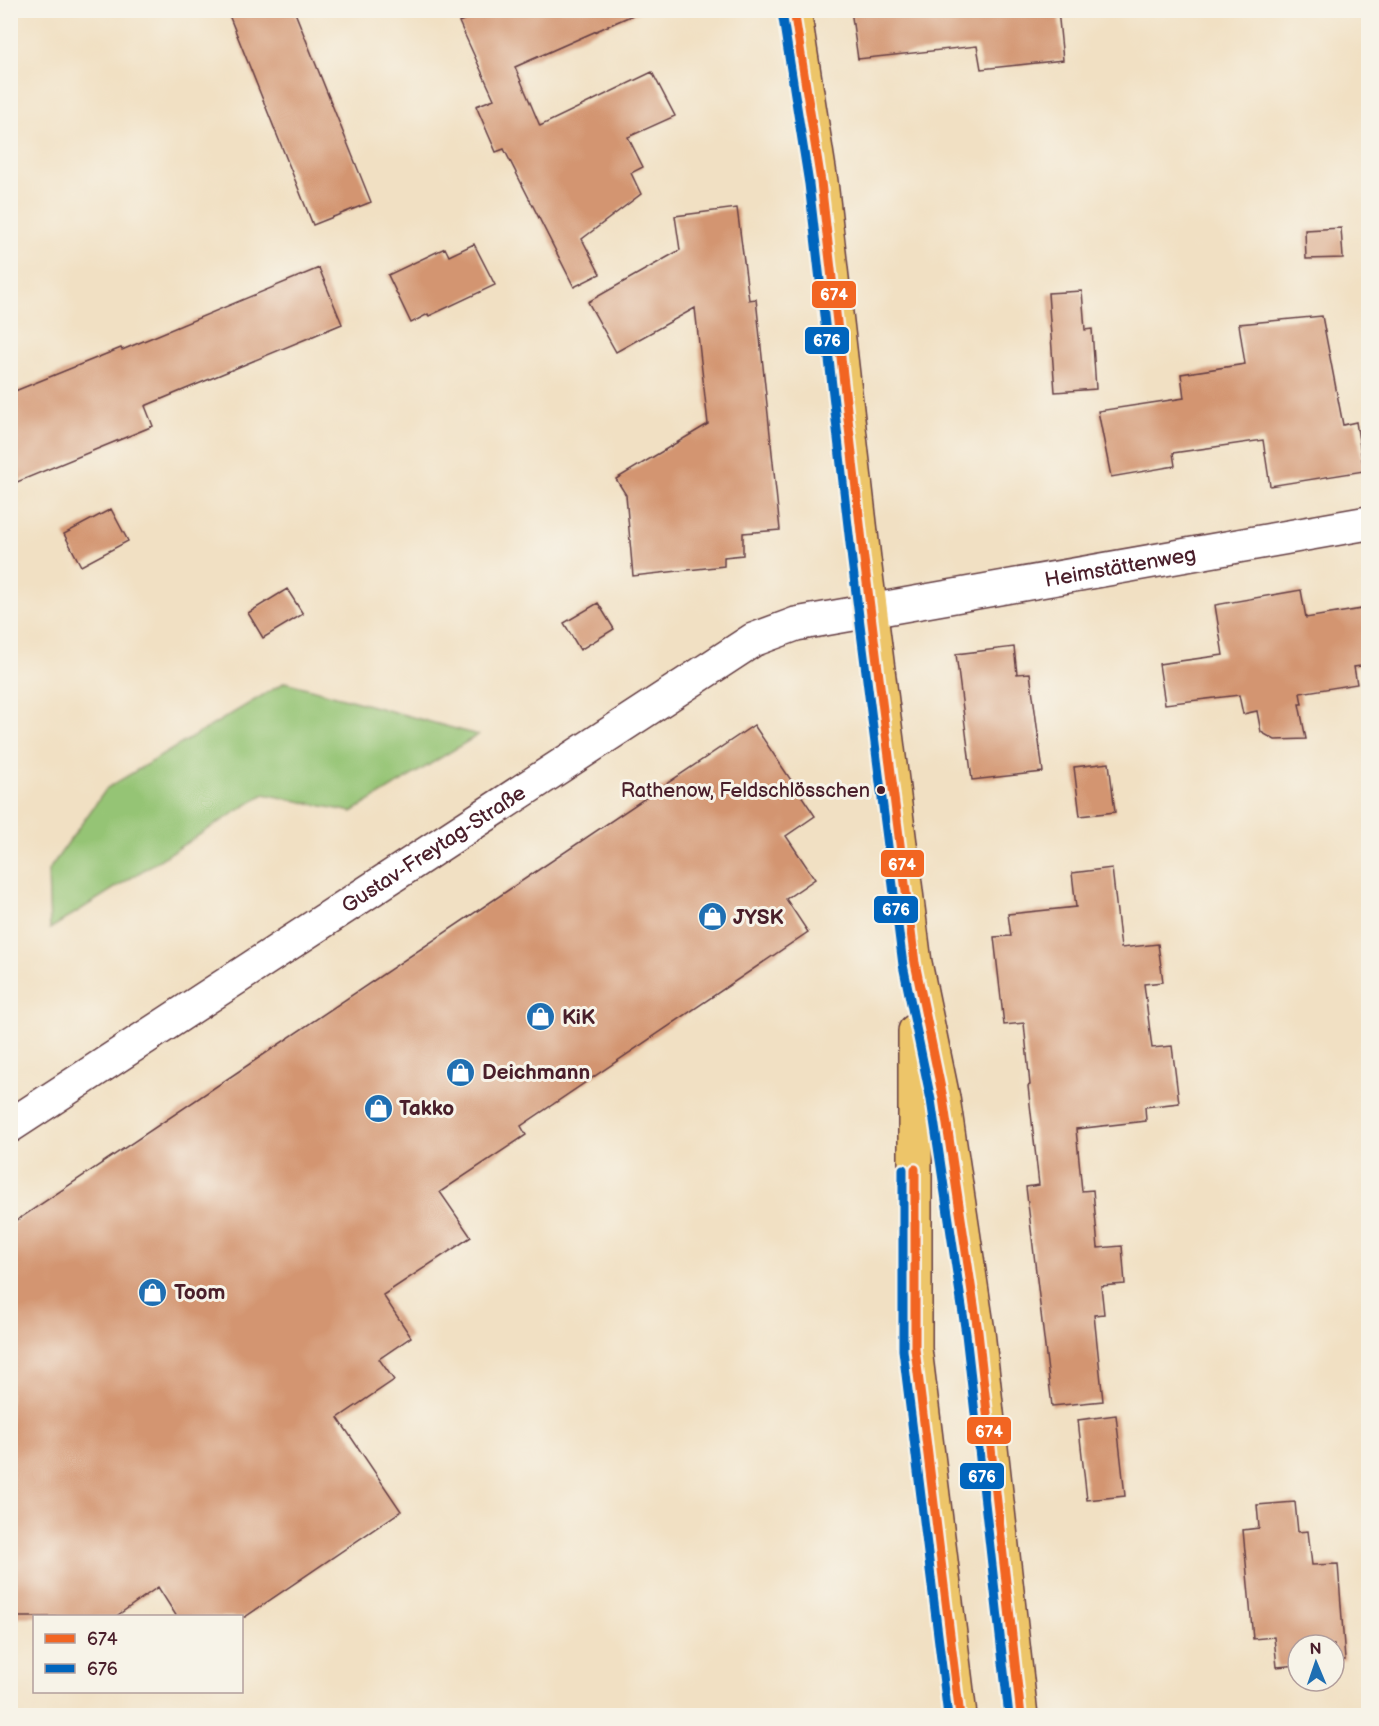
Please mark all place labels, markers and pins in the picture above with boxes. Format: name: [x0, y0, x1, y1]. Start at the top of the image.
place label: Rathenow, Feldschlösschen: [621, 779, 870, 803]
marker: Rathenow, Feldschlösschen: [875, 784, 887, 796]
shop icon: JYSK: [696, 901, 728, 933]
place label: JYSK: [733, 905, 784, 930]
shop icon: KiK: [525, 1001, 557, 1033]
place label: KiK: [562, 1005, 595, 1030]
shop icon: Deichmann: [445, 1056, 477, 1088]
place label: Deichmann: [482, 1060, 590, 1085]
shop icon: Takko: [362, 1092, 394, 1124]
place label: Takko: [399, 1096, 454, 1121]
shop icon: Toom: [137, 1276, 169, 1308]
place label: Toom: [174, 1280, 226, 1305]

